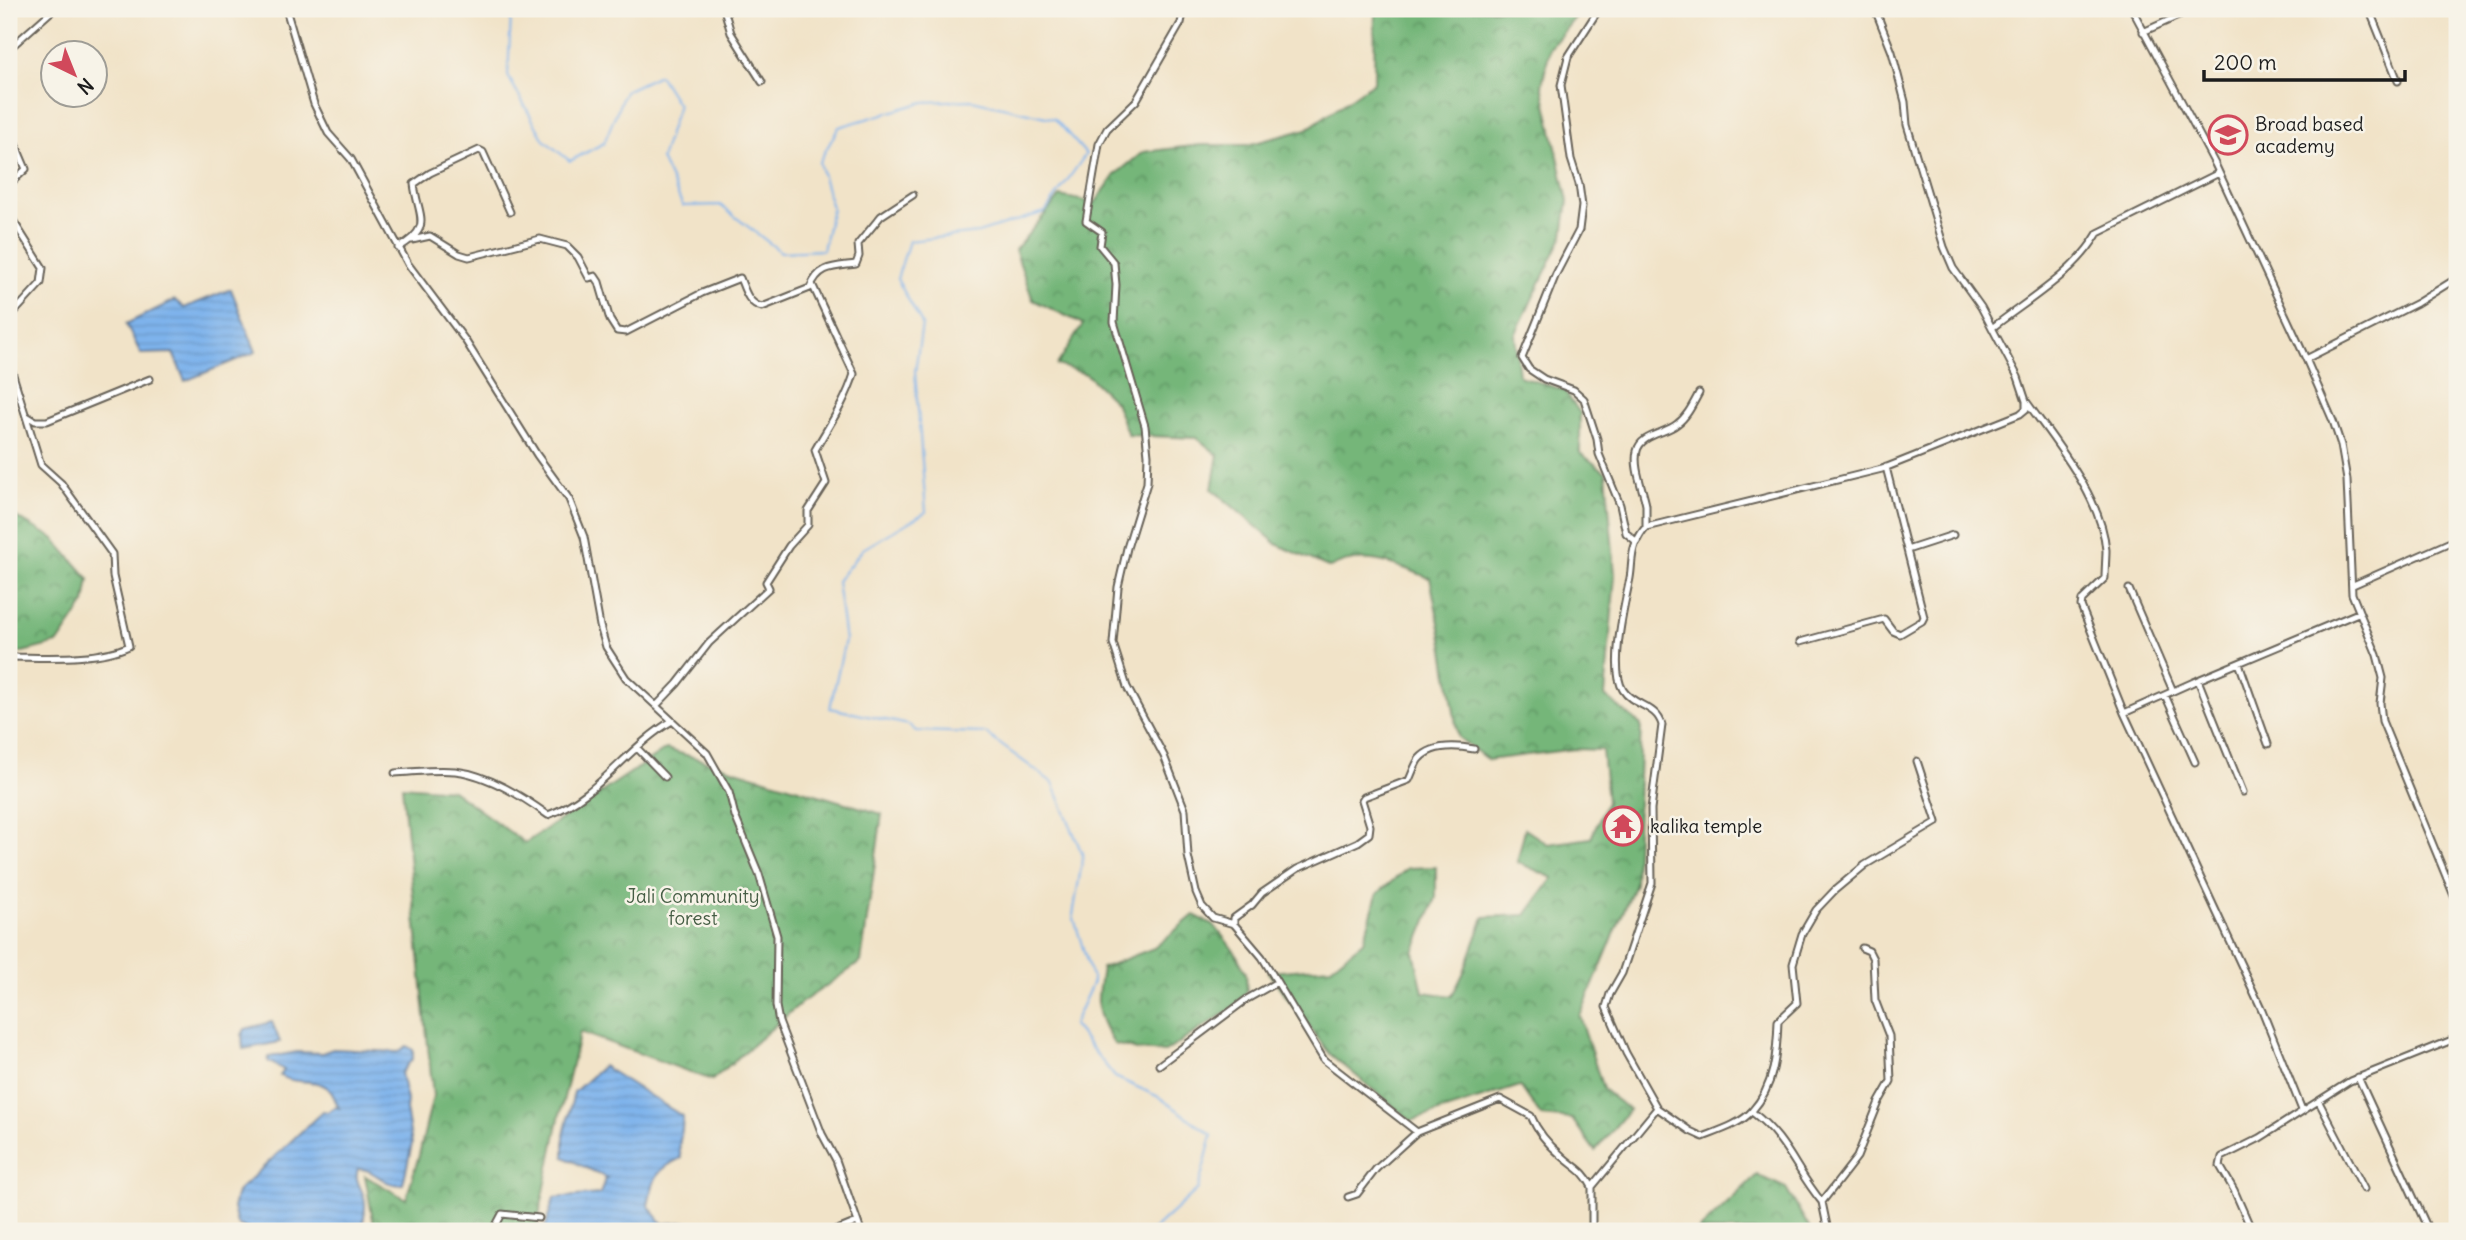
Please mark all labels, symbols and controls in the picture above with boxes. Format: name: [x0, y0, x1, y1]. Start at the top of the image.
north arrow: [38, 38, 108, 108]
scale bar: [2204, 38, 2405, 82]
text: 200 m: [2214, 49, 2277, 76]
text: N: [73, 73, 99, 100]
place label: Broad based academy: [2255, 112, 2364, 158]
school or university icon: Broad based academy: [2207, 114, 2249, 156]
temple icon: kalika temple: [1602, 805, 1644, 847]
place label: kalika temple: [1650, 814, 1762, 838]
park label: Jali Community forest: [626, 884, 760, 930]

